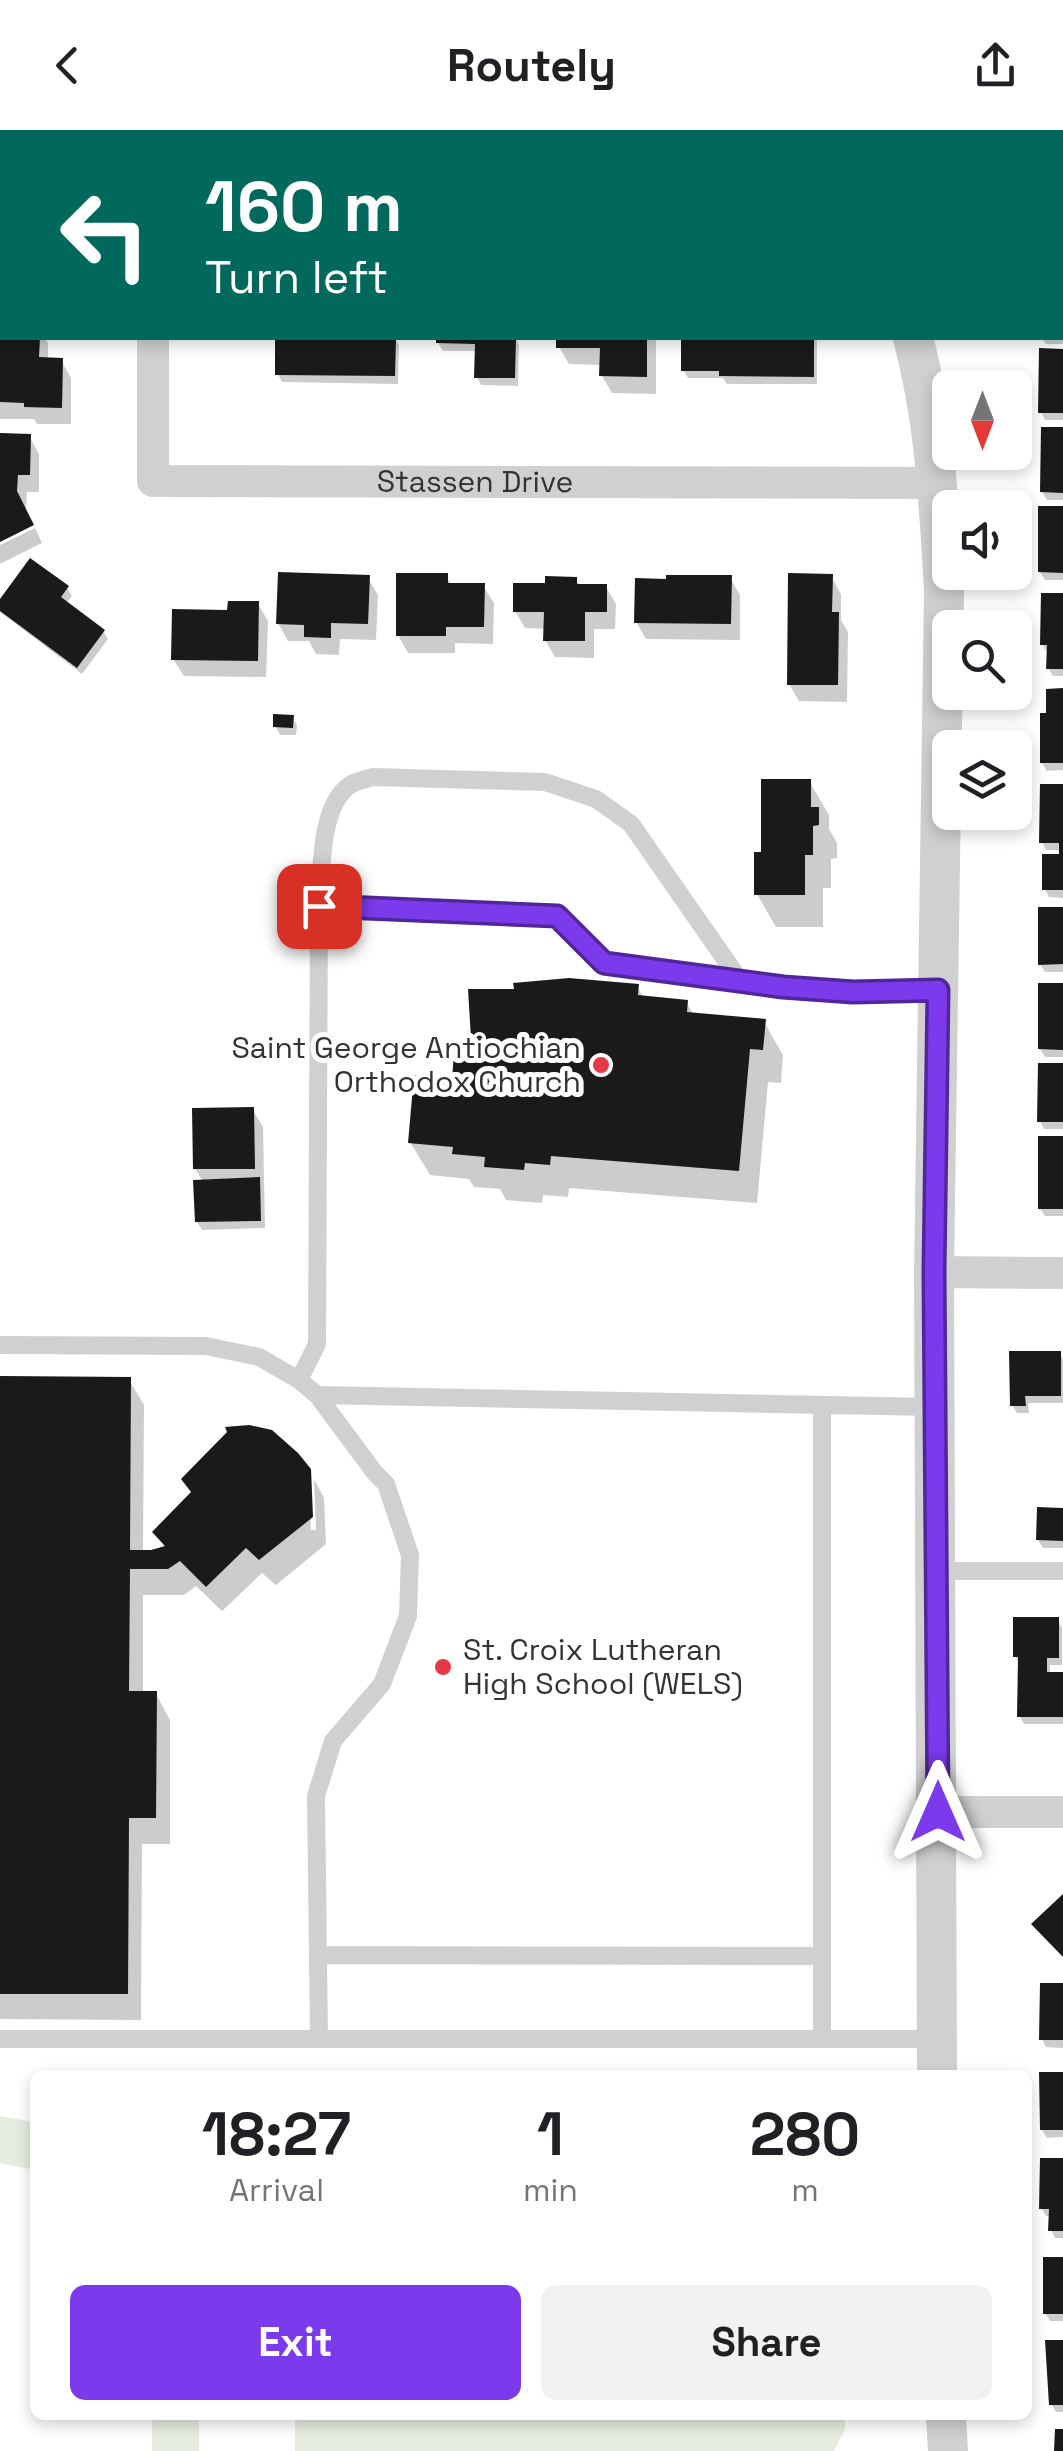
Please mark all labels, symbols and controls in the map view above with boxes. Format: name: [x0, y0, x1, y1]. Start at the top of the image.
text: Routely: [447, 37, 616, 94]
icon: back: [40, 38, 95, 93]
icon: share: [968, 38, 1023, 93]
text: 160 m: [205, 162, 403, 251]
icon: left: [40, 170, 170, 300]
text: Turn left: [205, 249, 388, 306]
north arrow: [932, 370, 1032, 470]
map controls: [932, 370, 1032, 830]
street label: Stassen Drive: [377, 462, 573, 501]
button: sound: [932, 490, 1032, 590]
button: search: [932, 610, 1032, 710]
button: layers: [932, 730, 1032, 830]
pin: [277, 864, 362, 949]
icon: arrive: [292, 879, 347, 934]
place label: Saint George Antiochian Orthodox Church: [231, 1028, 581, 1101]
marker: Saint George Antiochian Orthodox Church: [590, 1054, 612, 1076]
place label: St. Croix Lutheran High School (WELS): [463, 1630, 743, 1703]
marker: St. Croix Lutheran High School (WELS): [432, 1656, 454, 1678]
position arrow: [886, 1760, 990, 1864]
text: 18:27: [202, 2096, 351, 2173]
text: 1: [537, 2096, 564, 2173]
text: 280: [750, 2096, 860, 2173]
text: Arrival: [229, 2170, 324, 2210]
text: min: [523, 2170, 578, 2210]
text: m: [791, 2170, 819, 2210]
button: Exit: [70, 2285, 521, 2400]
button: Share: [541, 2285, 992, 2400]

